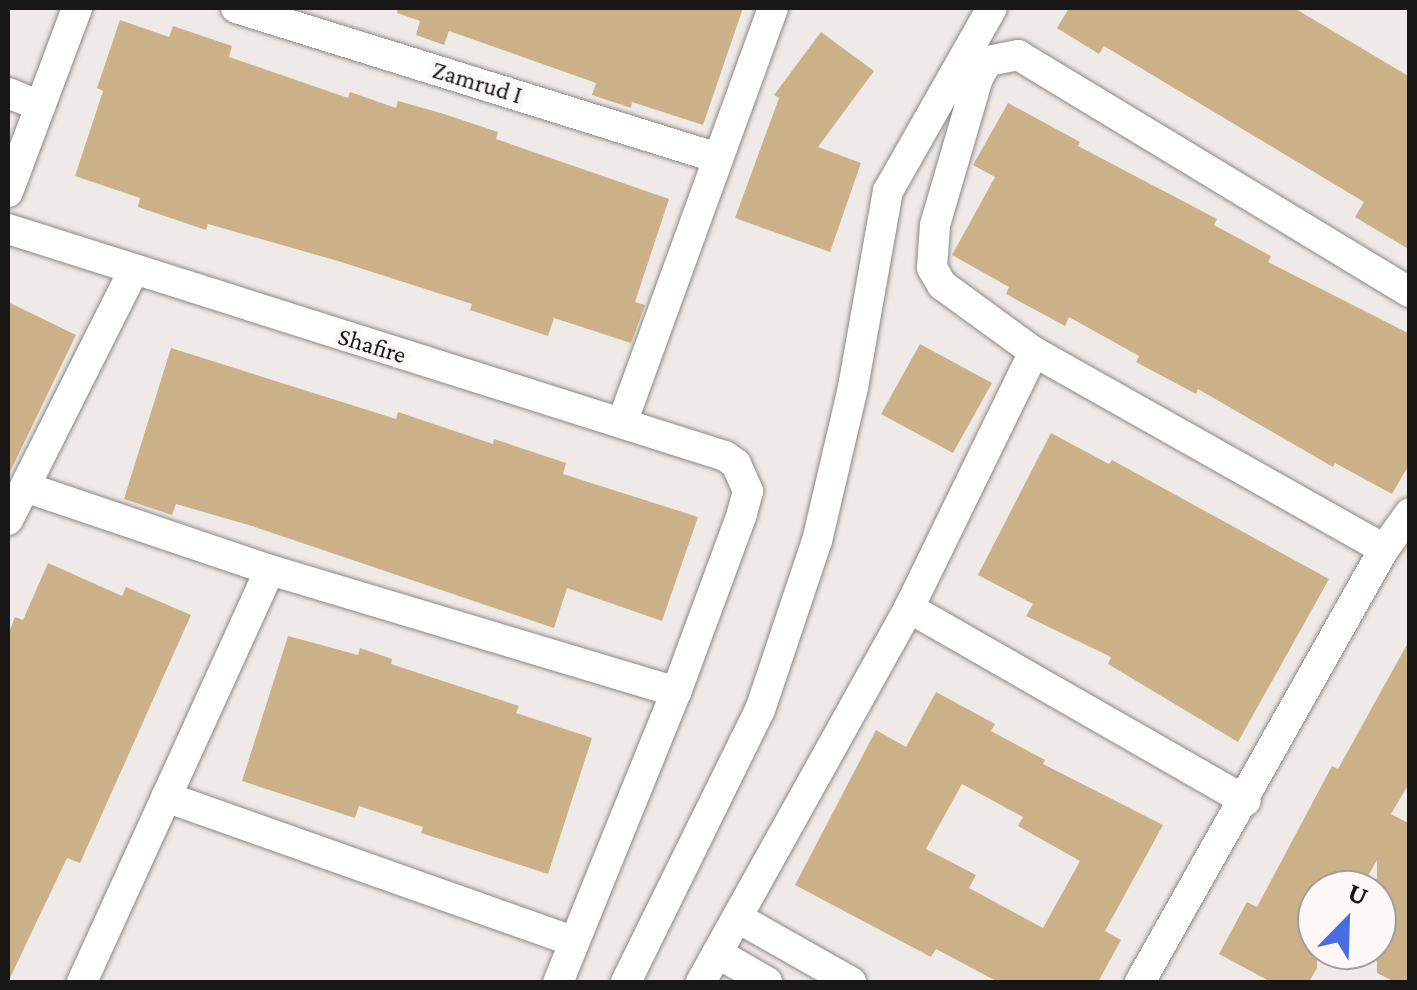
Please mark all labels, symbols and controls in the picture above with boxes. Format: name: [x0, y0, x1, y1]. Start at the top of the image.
street label: Zamrud I: [429, 55, 525, 111]
street label: Shafire: [334, 322, 410, 370]
north arrow: [1297, 870, 1397, 970]
text: U: [1343, 876, 1373, 912]

